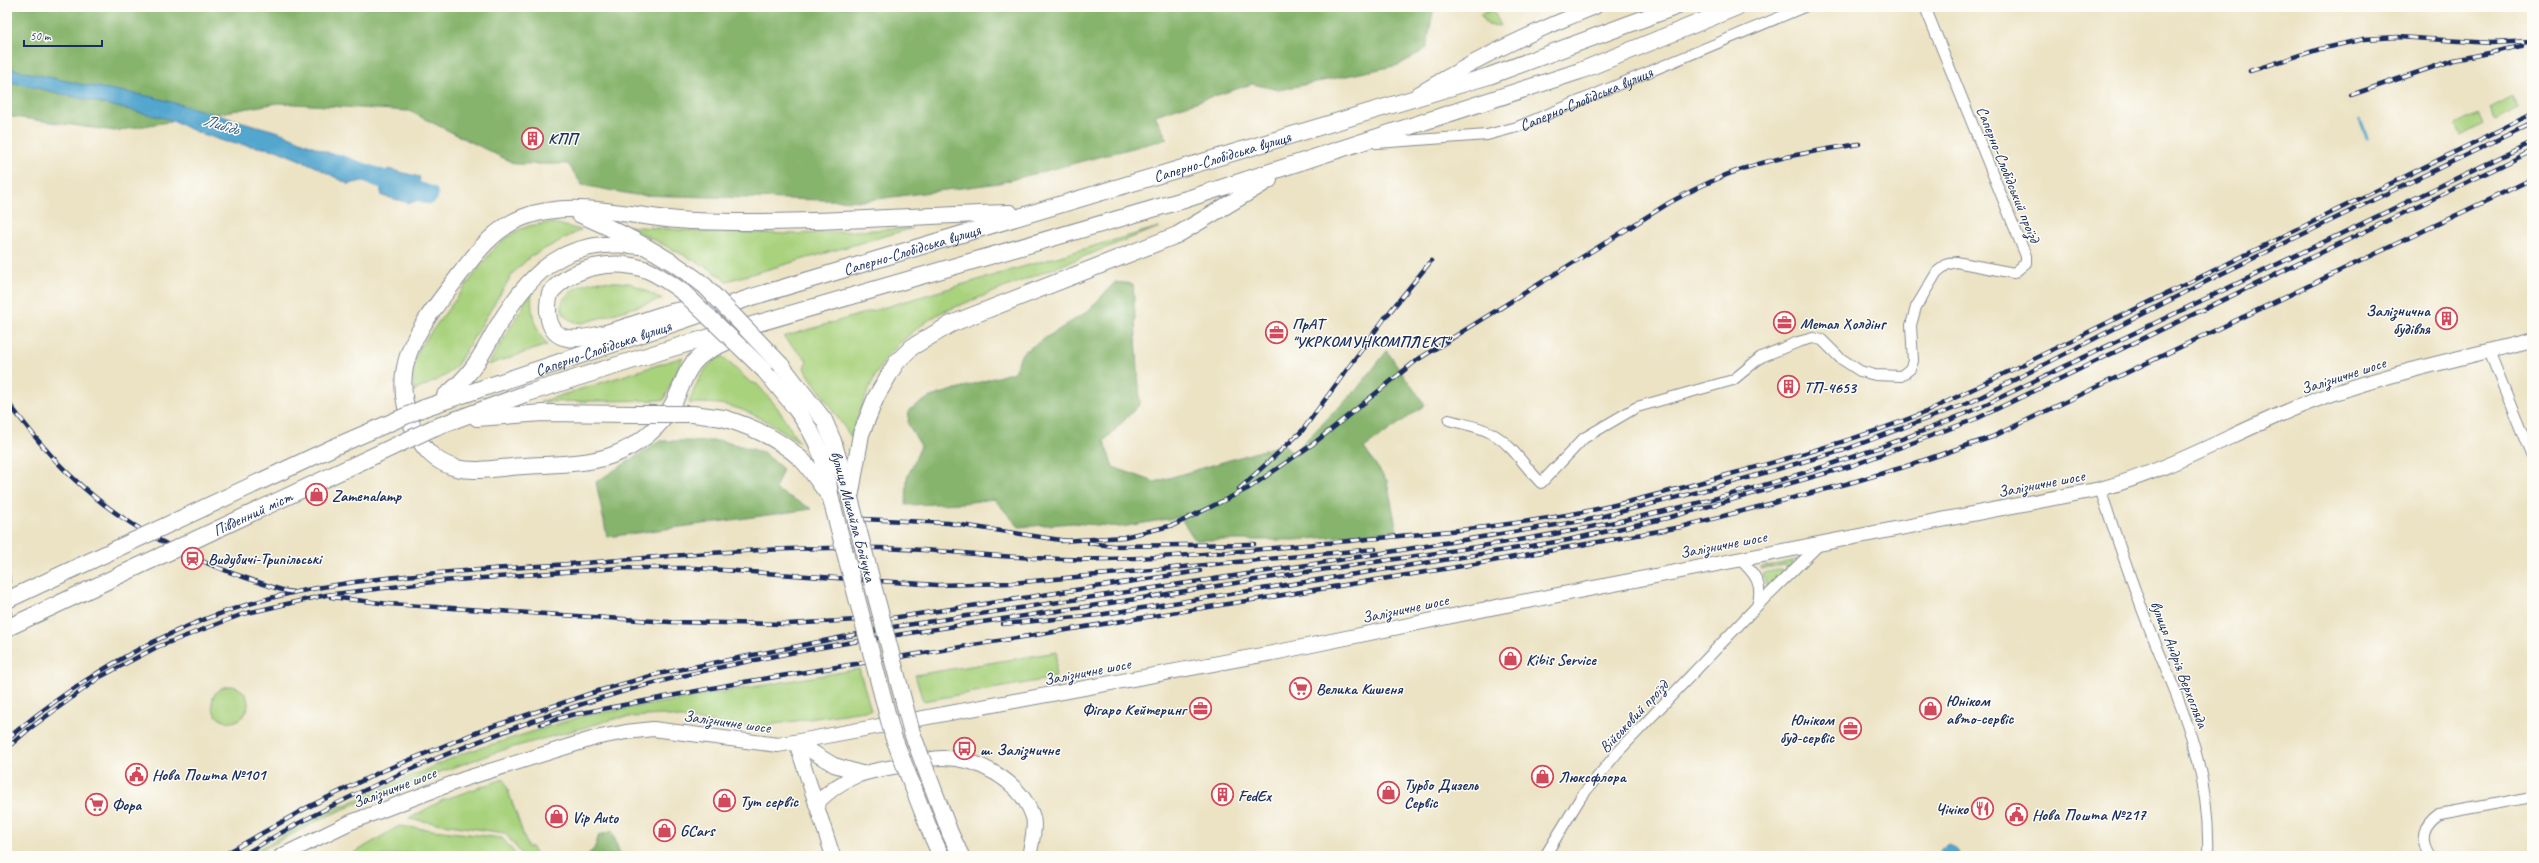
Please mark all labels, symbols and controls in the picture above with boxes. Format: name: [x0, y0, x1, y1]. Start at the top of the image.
scale bar: [24, 22, 102, 48]
text: 50 m: [30, 28, 52, 44]
street label: Саперно-Слобідська вулиця: [1517, 62, 1657, 136]
street label: Саперно-Слобідський проїзд: [1972, 103, 2045, 247]
water label: Либідь: [201, 109, 243, 140]
building icon: КПП: [520, 125, 546, 151]
street label: Саперно-Слобідська вулиця: [1151, 127, 1295, 187]
place label: КПП: [548, 129, 581, 149]
street label: Саперно-Слобідська вулиця: [841, 220, 984, 280]
place label: Залізнична будівля: [2366, 301, 2431, 339]
building icon: Залізнична будівля: [2433, 306, 2459, 332]
office icon: Метал Холдінг: [1772, 310, 1798, 336]
place label: ПрАТ "УКРКОМУНКОМПЛЕКТ": [1292, 314, 1453, 352]
place label: Метал Холдінг: [1800, 314, 1888, 334]
street label: Саперно-Слобідська вулиця: [533, 316, 675, 381]
office icon: ПрАТ "УКРКОМУНКОМПЛЕКТ": [1264, 319, 1290, 345]
street label: Залізничне шосе: [2298, 352, 2390, 399]
building icon: ТП-4653: [1776, 374, 1802, 400]
place label: ТП-4653: [1804, 378, 1858, 398]
street label: вулиця Михайла Бойчука: [826, 449, 880, 585]
street label: Залізничне шосе: [1996, 465, 2088, 502]
shop icon: Zamenalamp: [304, 482, 330, 508]
street label: Південний міст: [210, 486, 297, 541]
place label: Zamenalamp: [332, 486, 403, 506]
street label: Залізничне шосе: [1678, 526, 1770, 563]
station icon: Видубичі-Трипільські: [180, 545, 206, 571]
place label: Видубичі-Трипільські: [208, 549, 323, 569]
street label: Залізничне шосе: [1360, 590, 1452, 628]
street label: вулиця Андрія Верхогляда: [2146, 598, 2213, 732]
shop icon: Kibis Service: [1497, 646, 1523, 672]
place label: Kibis Service: [1526, 650, 1598, 670]
street label: Залізничне шосе: [1042, 653, 1134, 690]
supermarket icon: Велика Кишеня: [1287, 675, 1313, 701]
street label: Військовий проїзд: [1595, 675, 1674, 757]
place label: Велика Кишеня: [1316, 679, 1404, 699]
place label: Юніком авто-сервіс: [1946, 691, 2014, 729]
office icon: Фігаро Кейтеринг: [1188, 696, 1214, 722]
shop icon: Юніком авто-сервіс: [1918, 696, 1944, 722]
place label: Фігаро Кейтеринг: [1082, 700, 1188, 720]
street label: Залізничне шосе: [682, 706, 774, 738]
place label: Юніком буд-сервіс: [1780, 710, 1836, 748]
office icon: Юніком буд-сервіс: [1837, 715, 1863, 741]
bus stop icon: ш. Залізничне: [952, 736, 978, 762]
place label: ш. Залізничне: [980, 740, 1061, 760]
public building icon: Нова Пошта №101: [124, 761, 150, 787]
street label: Залізничне шосе: [350, 762, 441, 813]
shop icon: Люксфлора: [1530, 763, 1556, 789]
place label: Нова Пошта №101: [152, 765, 267, 785]
place label: Люксфлора: [1558, 767, 1628, 787]
place label: Турбо Дизель Сервіс: [1404, 775, 1479, 813]
shop icon: Турбо Дизель Сервіс: [1376, 780, 1402, 806]
building icon: FedEx: [1209, 782, 1235, 808]
place label: FedEx: [1238, 786, 1273, 806]
shop icon: Тут сервіс: [711, 788, 737, 814]
supermarket icon: Фора: [84, 791, 110, 817]
place label: Тут сервіс: [740, 792, 799, 812]
place label: Фора: [112, 795, 142, 815]
restaurant icon: Чічіко: [1970, 795, 1996, 821]
place label: Чічіко: [1935, 799, 1969, 819]
public building icon: Нова Пошта №217: [2003, 801, 2029, 827]
shop icon: Vip Auto: [544, 804, 570, 830]
place label: Нова Пошта №217: [2032, 805, 2147, 825]
place label: Vip Auto: [572, 808, 619, 828]
shop icon: GCars: [651, 817, 677, 843]
place label: GCars: [680, 821, 717, 841]

